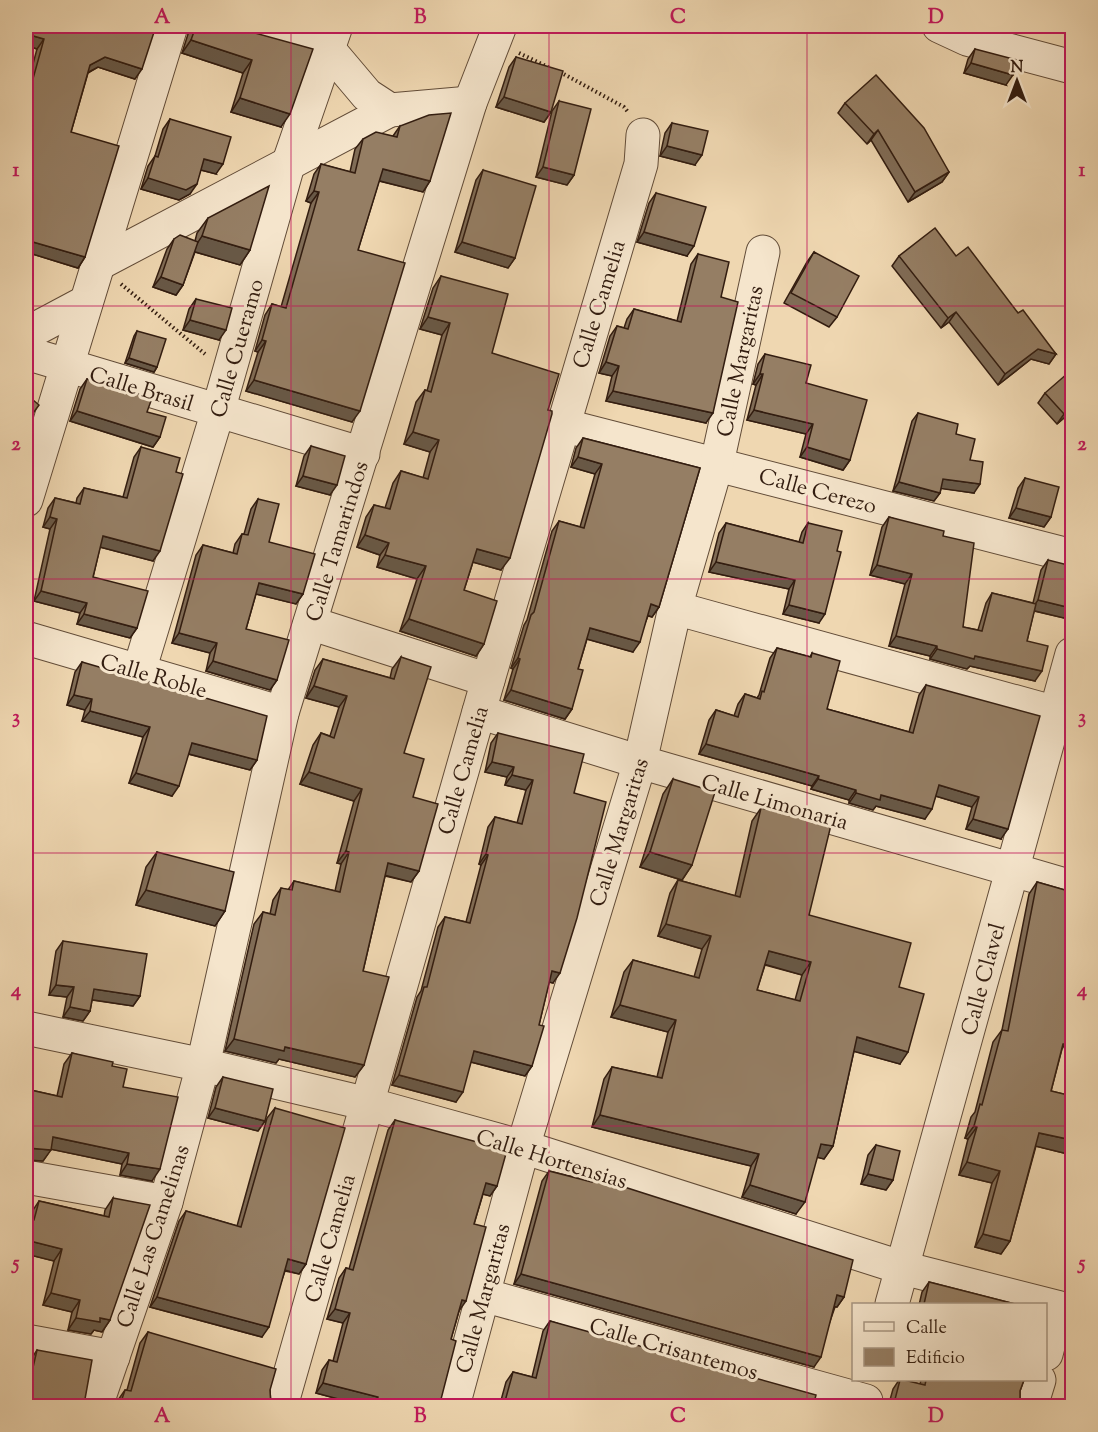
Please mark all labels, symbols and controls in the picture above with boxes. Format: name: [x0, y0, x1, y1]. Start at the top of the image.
text: A: [154, 4, 171, 33]
text: B: [414, 4, 427, 33]
text: C: [670, 4, 686, 33]
text: D: [928, 4, 944, 33]
north arrow: [987, 51, 1047, 111]
text: N: [1011, 57, 1024, 80]
text: 1: [13, 157, 20, 186]
text: 1: [1079, 157, 1086, 186]
street label: Calle Camelia: [566, 237, 636, 373]
street label: Calle Cueramo: [204, 276, 274, 422]
street label: Calle Margaritas: [710, 283, 774, 440]
street label: Calle Brasil: [85, 360, 197, 422]
text: 2: [11, 431, 21, 460]
text: 2: [1077, 431, 1087, 460]
street label: Calle Tamarindos: [299, 458, 379, 626]
street label: Calle Cerezo: [755, 462, 880, 524]
street label: Calle Roble: [96, 647, 210, 708]
street label: Calle Camelia: [431, 703, 499, 839]
text: 3: [12, 704, 20, 733]
text: 3: [1078, 704, 1086, 733]
street label: Calle Margaritas: [583, 754, 659, 911]
street label: Calle Limonaria: [697, 768, 851, 840]
street label: Calle Clavel: [955, 920, 1015, 1040]
text: 4: [10, 977, 21, 1006]
text: 4: [1076, 977, 1087, 1006]
street label: Calle Hortensias: [472, 1123, 631, 1199]
street label: Calle Las Camelinas: [110, 1141, 200, 1333]
street label: Calle Camelia: [298, 1171, 366, 1307]
street label: Calle Margaritas: [449, 1220, 520, 1377]
text: 5: [11, 1250, 20, 1279]
text: 5: [1077, 1250, 1086, 1279]
legend: [852, 1303, 1047, 1381]
street label: Calle Crisantemos: [585, 1311, 761, 1390]
text: Calle: [906, 1316, 947, 1342]
text: Edificio: [906, 1346, 965, 1372]
text: A: [154, 1403, 171, 1432]
text: B: [414, 1403, 427, 1432]
text: C: [670, 1403, 686, 1432]
text: D: [928, 1403, 944, 1432]

